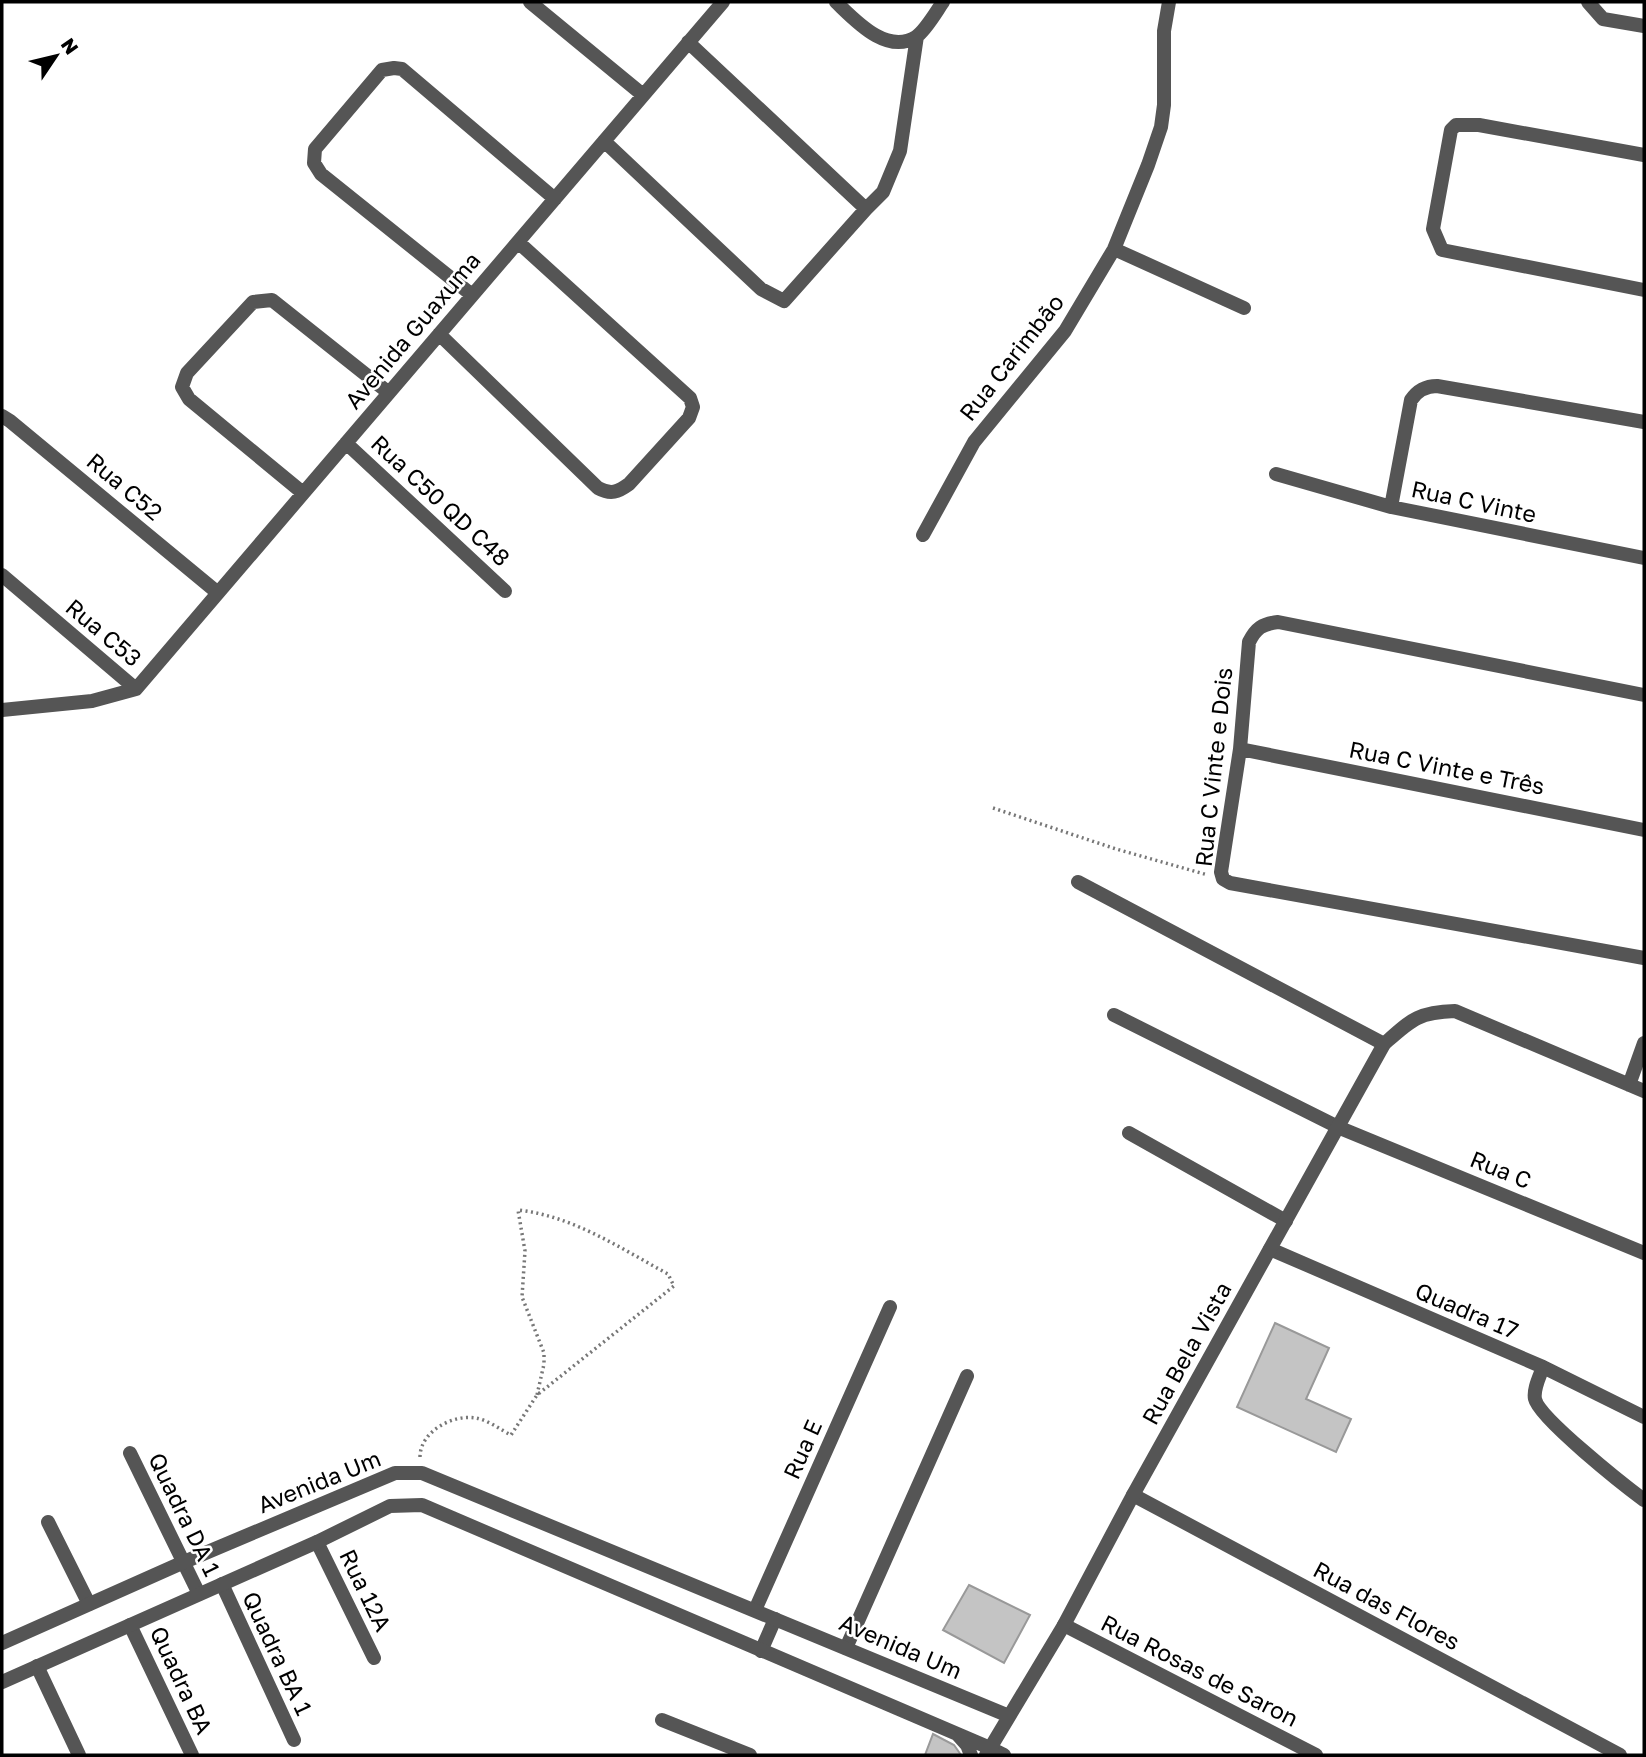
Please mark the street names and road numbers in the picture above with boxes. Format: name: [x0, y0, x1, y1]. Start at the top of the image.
street label: Avenida Guaxuma: [338, 246, 486, 414]
street label: Rua Carimbão: [953, 288, 1069, 426]
street label: Rua C50 QD C48: [366, 429, 516, 571]
street label: Rua C52: [81, 446, 169, 526]
street label: Rua C Vinte: [1409, 474, 1539, 528]
street label: Rua C53: [60, 592, 148, 672]
street label: Rua C Vinte e Dois: [1189, 666, 1237, 868]
street label: Rua C Vinte e Três: [1347, 734, 1547, 800]
street label: Rua C: [1466, 1144, 1536, 1194]
street label: Quadra 17: [1411, 1276, 1523, 1344]
street label: Rua Bela Vista: [1135, 1277, 1237, 1429]
street label: Rua E: [777, 1415, 827, 1483]
street label: Avenida Um: [253, 1444, 385, 1518]
street label: Quadra DA 1: [143, 1448, 227, 1580]
street label: Rua 12A: [334, 1544, 398, 1636]
street label: Rua das Flores: [1309, 1555, 1465, 1655]
street label: Quadra BA 1: [237, 1587, 319, 1719]
street label: Avenida Um: [836, 1608, 966, 1684]
street label: Rua Rosas de Saron: [1097, 1608, 1303, 1732]
street label: Quadra BA: [145, 1622, 219, 1738]

